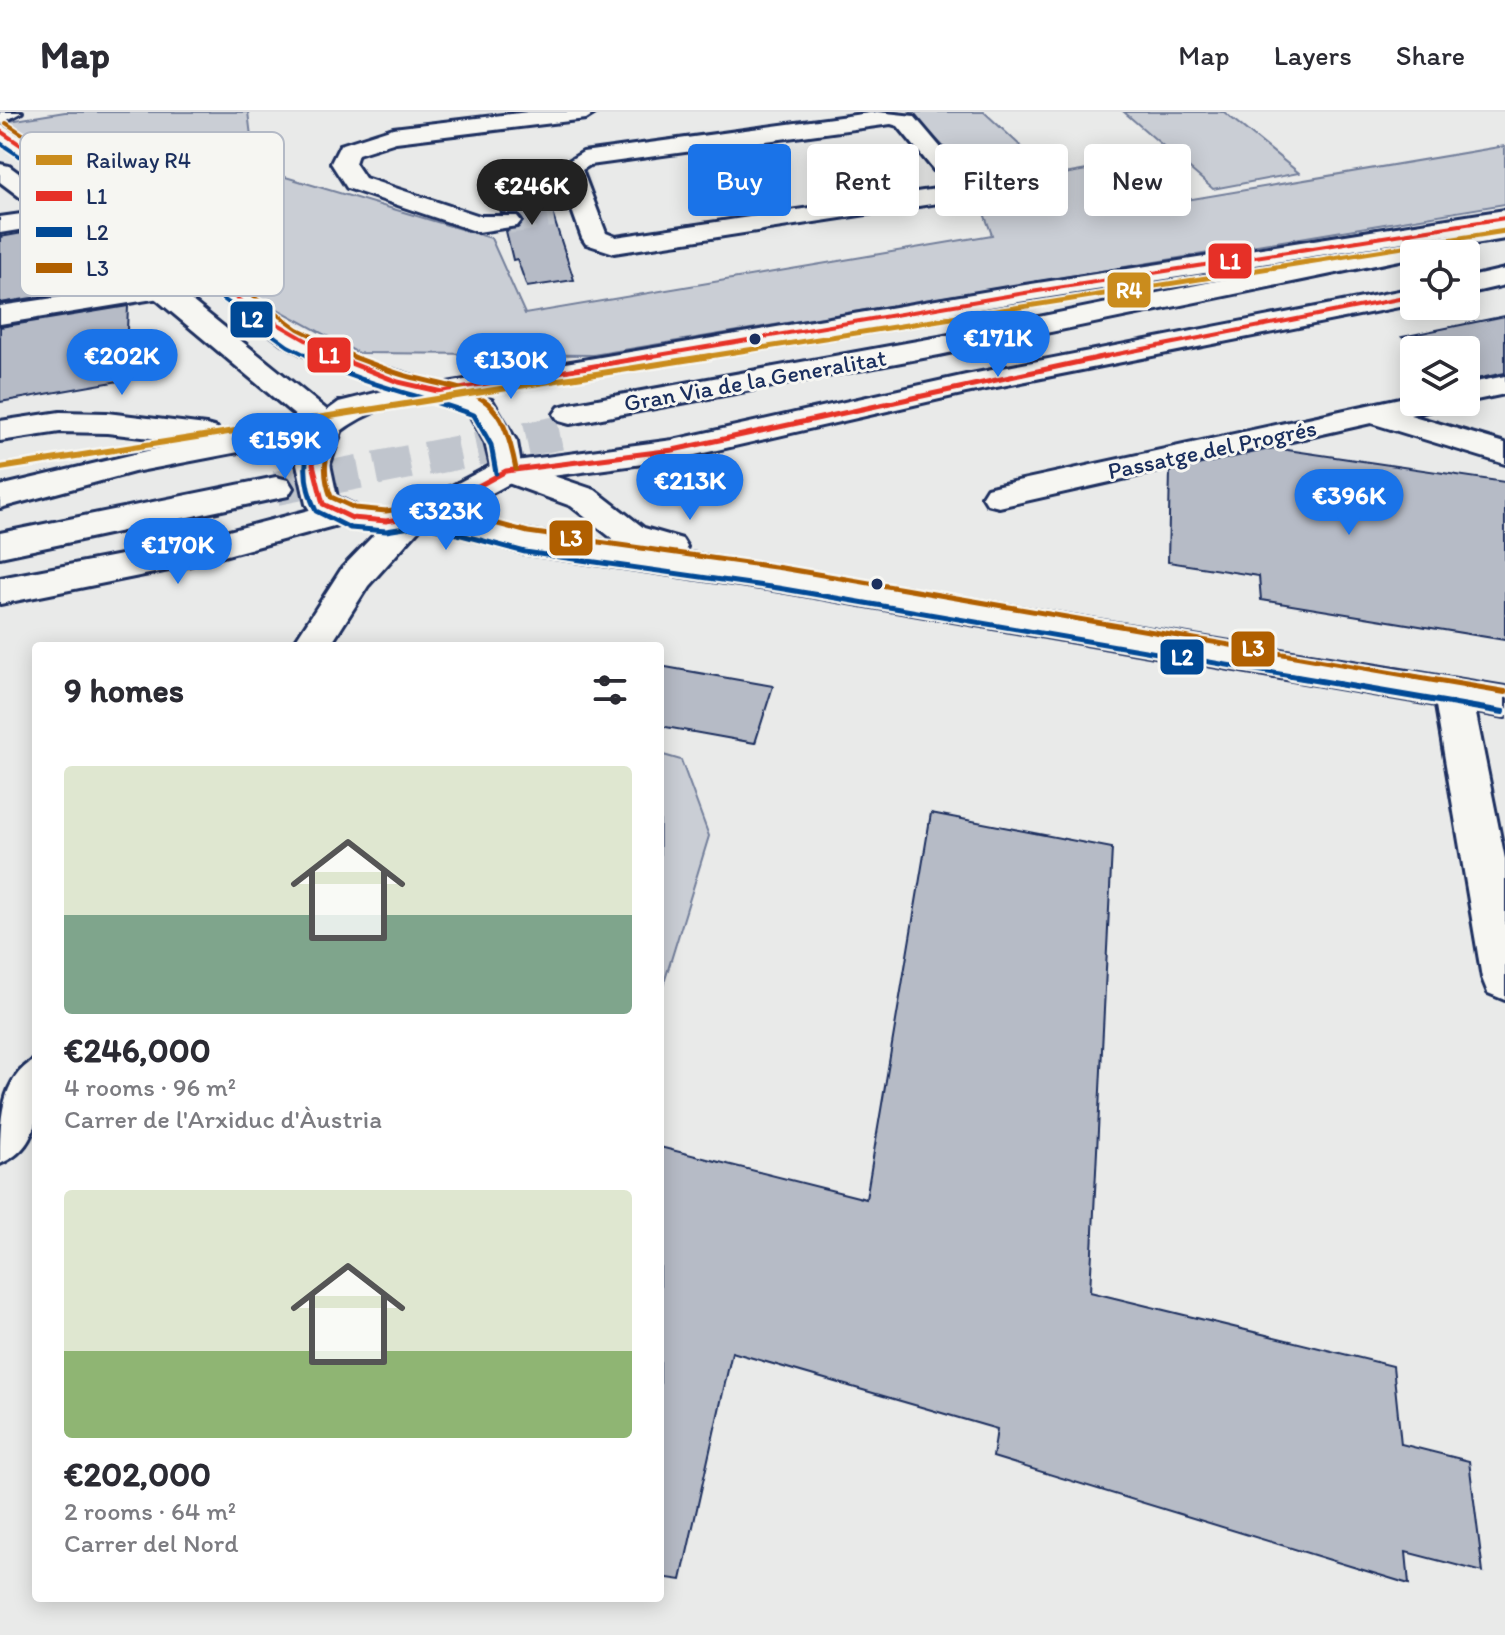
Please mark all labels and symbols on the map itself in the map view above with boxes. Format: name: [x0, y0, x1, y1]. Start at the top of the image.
legend: [20, 132, 284, 296]
text: Railway R4: [86, 147, 191, 174]
pin: €246K: [476, 159, 588, 227]
text: L1: [86, 183, 107, 210]
text: L2: [86, 219, 109, 246]
line badge: L1: [1207, 242, 1253, 280]
text: L1: [1219, 248, 1241, 275]
text: L3: [86, 255, 109, 282]
line badge: R4: [1106, 271, 1152, 309]
text: R4: [1116, 277, 1143, 304]
line badge: L2: [229, 300, 274, 339]
text: L2: [241, 306, 264, 333]
pin: €171K: [942, 311, 1054, 379]
pin: €202K: [66, 329, 178, 397]
unlabelled marker: [747, 331, 763, 347]
pin: €130K: [455, 333, 567, 401]
line badge: L1: [306, 336, 352, 374]
text: L1: [318, 342, 340, 369]
street label: Gran Via de la Generalitat: [622, 343, 888, 417]
pin: €159K: [229, 413, 341, 481]
street label: Passatge del Progrés: [1105, 413, 1319, 485]
pin: €213K: [634, 454, 746, 522]
pin: €396K: [1293, 469, 1405, 537]
pin: €323K: [390, 484, 502, 552]
pin: €170K: [122, 518, 234, 586]
line badge: L3: [548, 519, 594, 557]
text: L3: [559, 525, 583, 552]
unlabelled marker: [869, 576, 885, 592]
line badge: L3: [1230, 630, 1276, 668]
text: L3: [1241, 635, 1265, 662]
line badge: L2: [1159, 638, 1205, 676]
text: L2: [1171, 644, 1194, 671]

